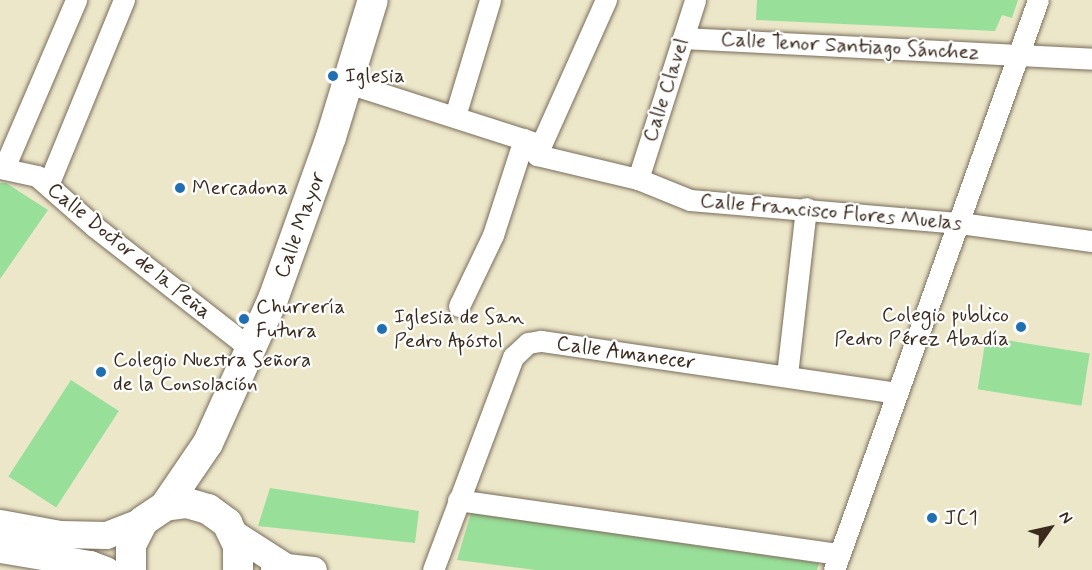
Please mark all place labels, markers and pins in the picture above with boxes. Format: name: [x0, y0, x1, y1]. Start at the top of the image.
place label: Iglesia: [345, 63, 405, 89]
marker: Iglesia: [326, 69, 340, 83]
place label: Mercadona: [192, 175, 288, 201]
marker: Mercadona: [173, 181, 187, 195]
place label: Churrería Futura: [256, 294, 345, 344]
place label: Colegio publico Pedro Pérez Abadía: [836, 302, 1009, 352]
place label: Iglesia de San Pedro Apóstol: [394, 304, 520, 354]
marker: Churrería Futura: [237, 312, 251, 326]
marker: Colegio publico Pedro Pérez Abadía: [1014, 320, 1028, 334]
marker: Iglesia de San Pedro Apóstol: [375, 322, 389, 336]
place label: Colegio Nuestra Señora de la Consolación: [113, 347, 316, 397]
marker: Colegio Nuestra Señora de la Consolación: [94, 365, 108, 379]
place label: JC1: [944, 505, 978, 531]
marker: JC1: [925, 511, 939, 525]

